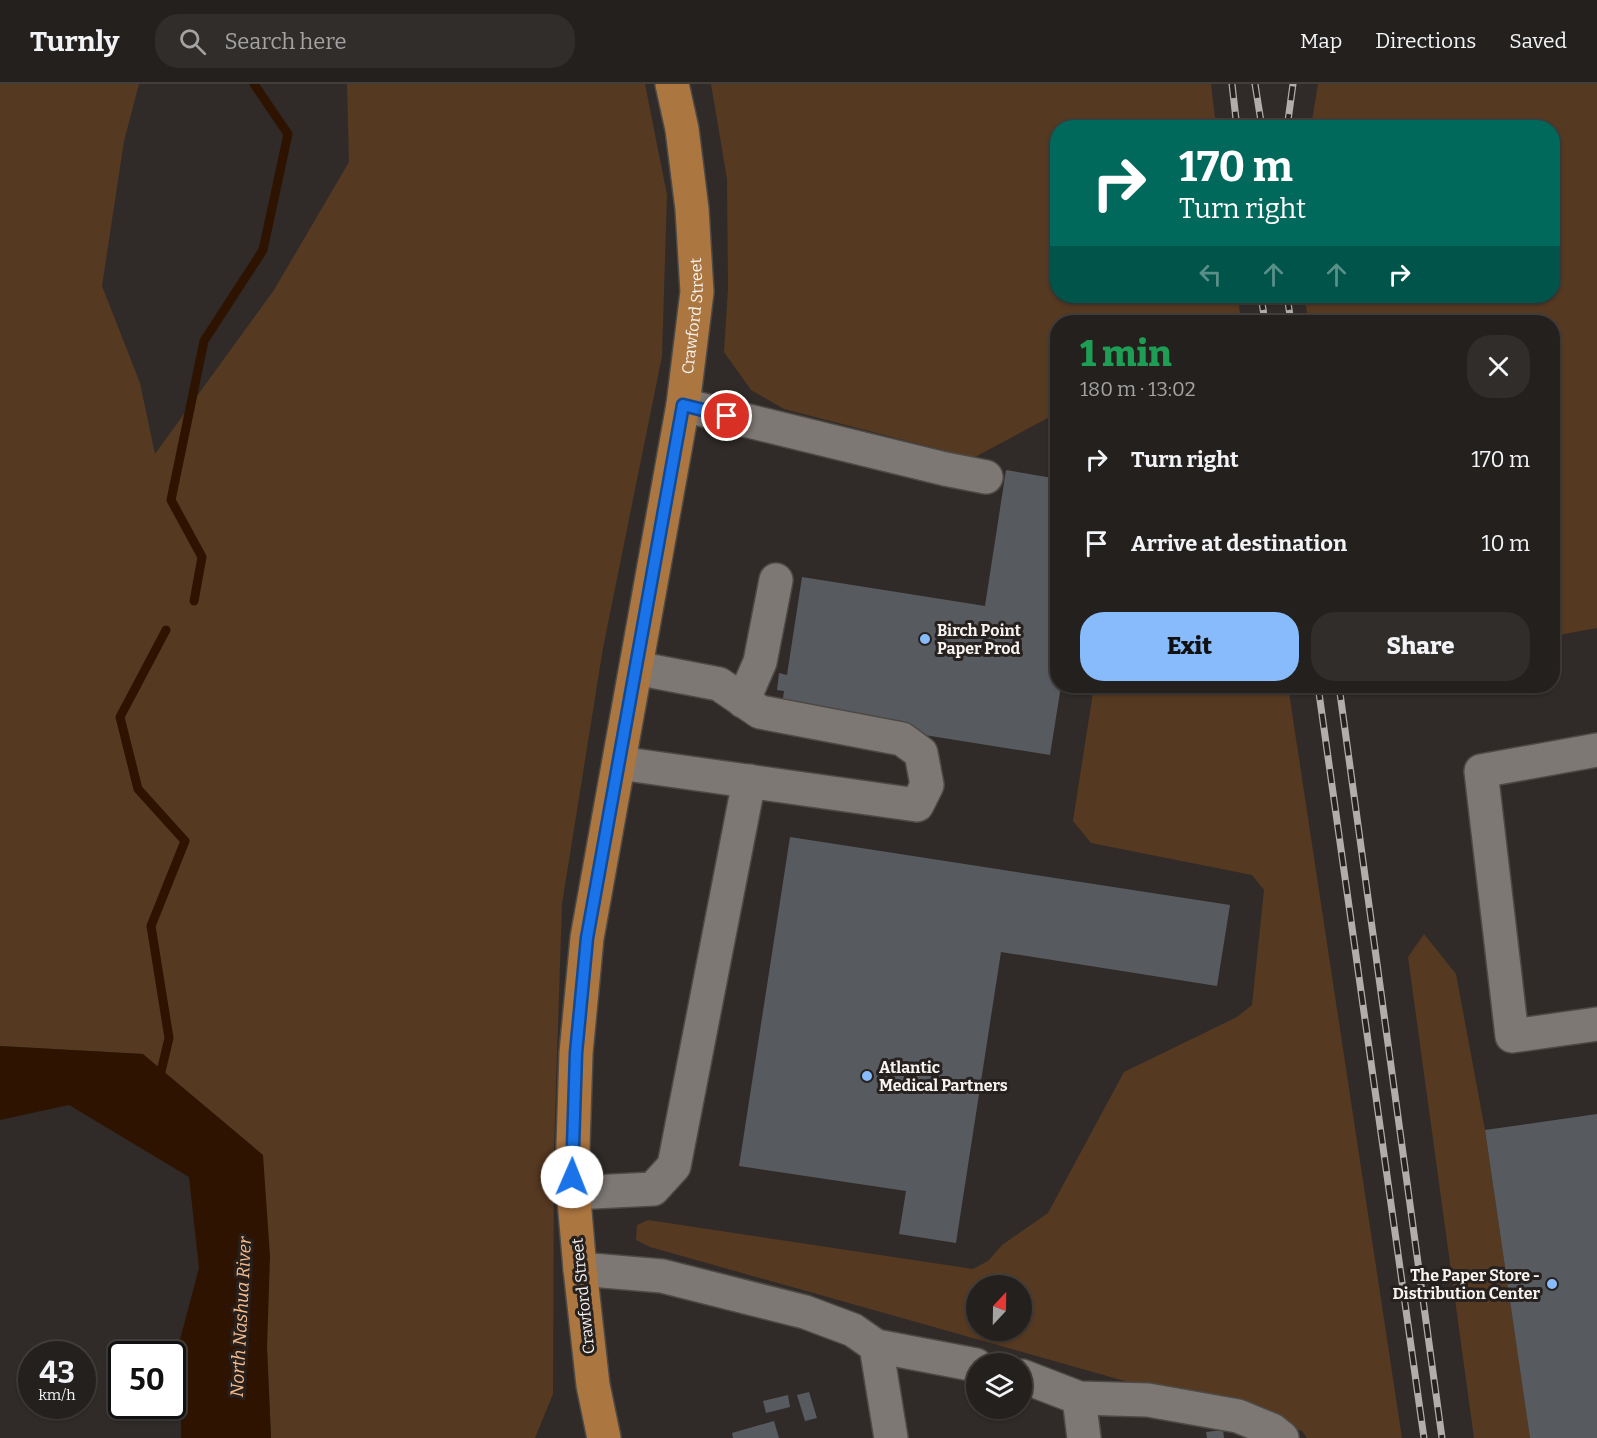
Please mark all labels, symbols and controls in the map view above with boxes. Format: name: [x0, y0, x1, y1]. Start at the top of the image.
search box: [155, 14, 575, 68]
text: Turnly: [30, 25, 119, 58]
icon: search: [176, 25, 209, 58]
text: Search here: [224, 28, 347, 55]
text: Map: [1300, 28, 1342, 54]
text: Directions: [1375, 28, 1476, 54]
text: Saved: [1509, 28, 1567, 54]
text: 170 m: [1179, 142, 1293, 192]
icon: right: [1080, 144, 1158, 222]
text: Turn right: [1179, 193, 1306, 225]
street label: Crawford Street: [677, 257, 707, 375]
icon: left: [1194, 258, 1227, 291]
icon: ahead: [1257, 258, 1290, 291]
icon: ahead: [1320, 258, 1353, 291]
icon: right: [1383, 258, 1416, 291]
text: 1 min: [1080, 332, 1172, 376]
button: close: [1467, 335, 1530, 398]
text: 180 m · 13:02: [1080, 377, 1196, 401]
pin: [701, 390, 752, 441]
icon: arrive: [710, 399, 743, 432]
icon: right: [1080, 443, 1113, 476]
text: Turn right: [1131, 446, 1239, 473]
text: 170 m: [1471, 446, 1530, 473]
icon: arrive: [1080, 527, 1113, 560]
text: Arrive at destination: [1131, 530, 1347, 557]
text: 10 m: [1482, 530, 1530, 557]
button: Exit: [1080, 612, 1299, 681]
button: Share: [1311, 612, 1530, 681]
place label: Birch Point Paper Prod: [937, 621, 1022, 658]
marker: Birch Point Paper Prod: [918, 632, 932, 646]
place label: Atlantic Medical Partners: [879, 1058, 1008, 1095]
marker: Atlantic Medical Partners: [860, 1069, 874, 1083]
position arrow: [540, 1145, 604, 1209]
water label: North Nashua River: [226, 1236, 256, 1398]
street label: Crawford Street: [567, 1237, 599, 1355]
place label: The Paper Store - Distribution Center: [1392, 1266, 1540, 1303]
north arrow: [966, 1275, 1032, 1341]
map controls: [966, 1275, 1032, 1419]
marker: The Paper Store - Distribution Center: [1545, 1277, 1559, 1291]
speed limit sign: 50: [108, 1341, 186, 1419]
button: layers: [966, 1353, 1032, 1419]
text: 43: [39, 1355, 75, 1391]
text: km/h: [38, 1386, 76, 1404]

